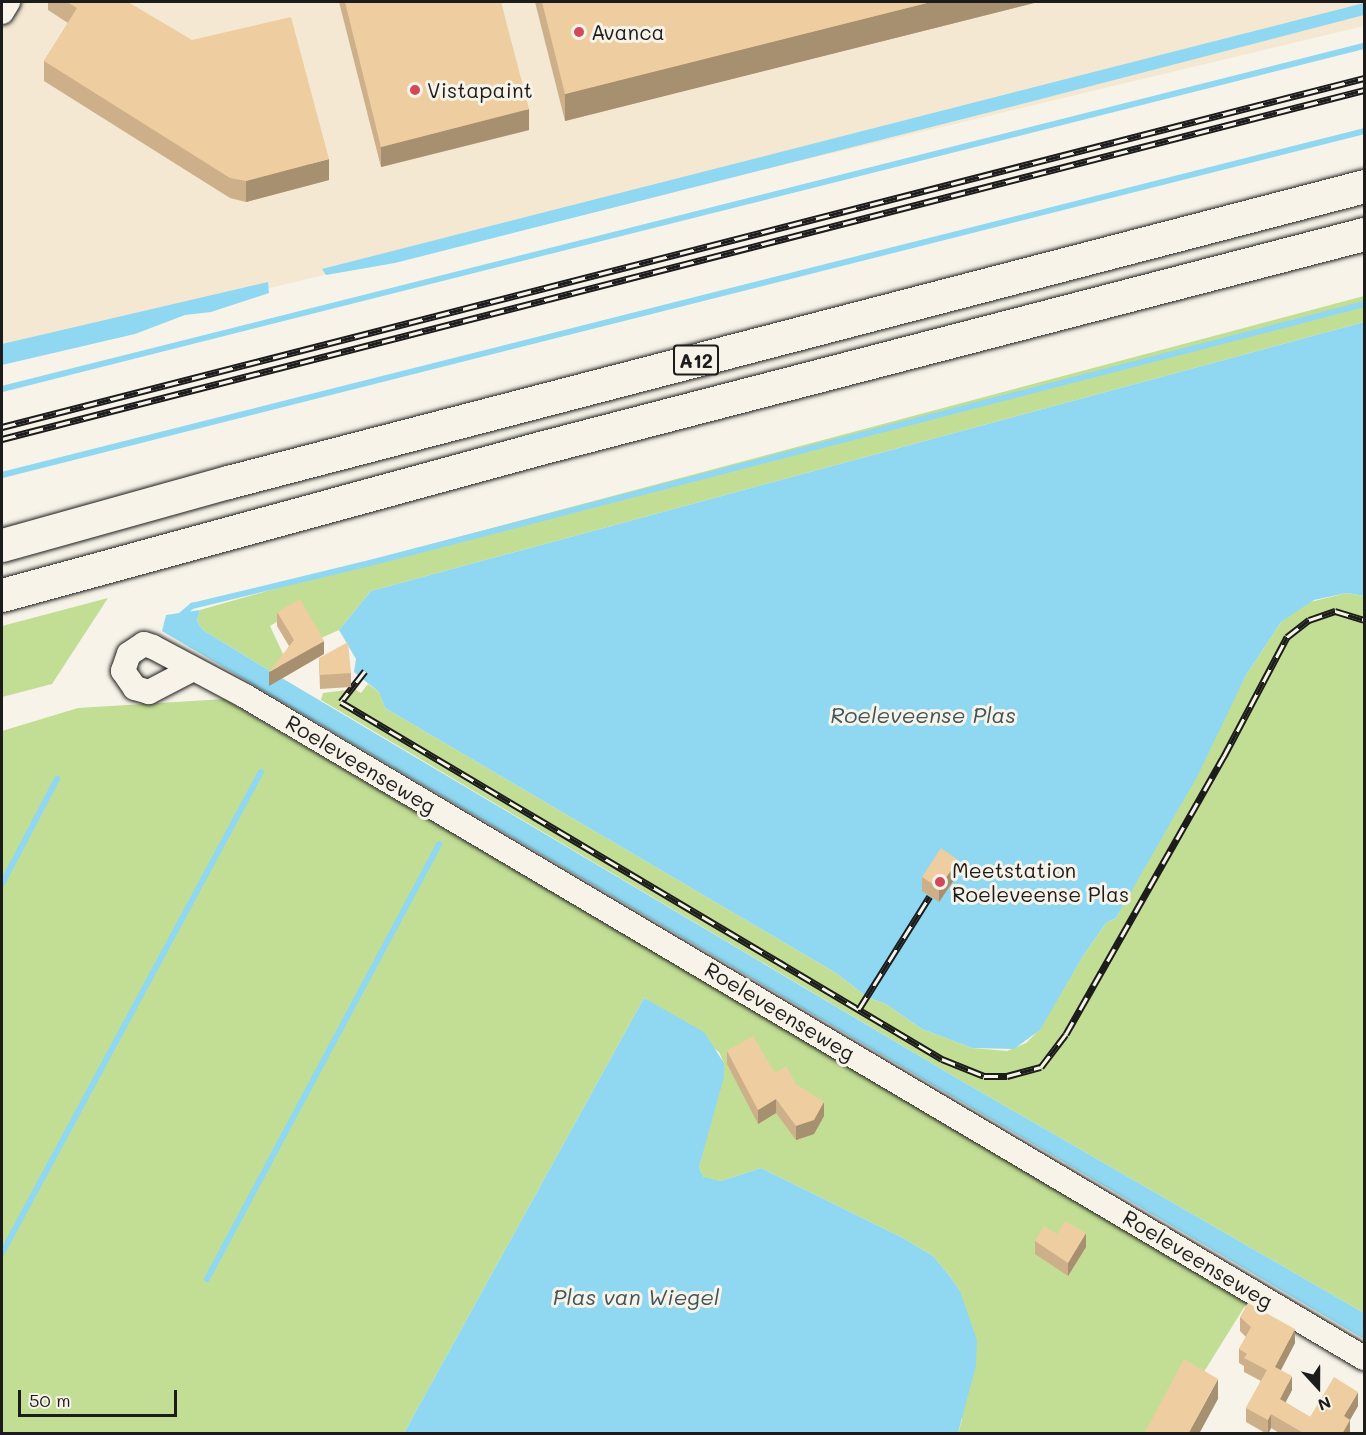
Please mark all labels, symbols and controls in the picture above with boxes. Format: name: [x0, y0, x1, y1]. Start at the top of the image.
place label: Avanca: [591, 19, 665, 45]
marker: Avanca: [572, 25, 586, 39]
place label: Vistapaint: [427, 77, 533, 103]
marker: Vistapaint: [408, 83, 422, 97]
road number: A12: [672, 343, 720, 377]
water label: Roeleveense Plas: [830, 702, 1016, 728]
street label: Roeleveenseweg: [281, 709, 441, 819]
place label: Meetstation Roeleveense Plas: [952, 857, 1129, 907]
marker: Meetstation Roeleveense Plas: [933, 875, 947, 889]
street label: Roeleveenseweg: [700, 956, 860, 1066]
street label: Roeleveenseweg: [1118, 1204, 1278, 1314]
water label: Plas van Wiegel: [553, 1284, 719, 1310]
north arrow: [1288, 1357, 1348, 1417]
scale bar: [21, 1378, 180, 1416]
text: 50 m: [29, 1388, 71, 1412]
text: N: [1315, 1392, 1334, 1416]

